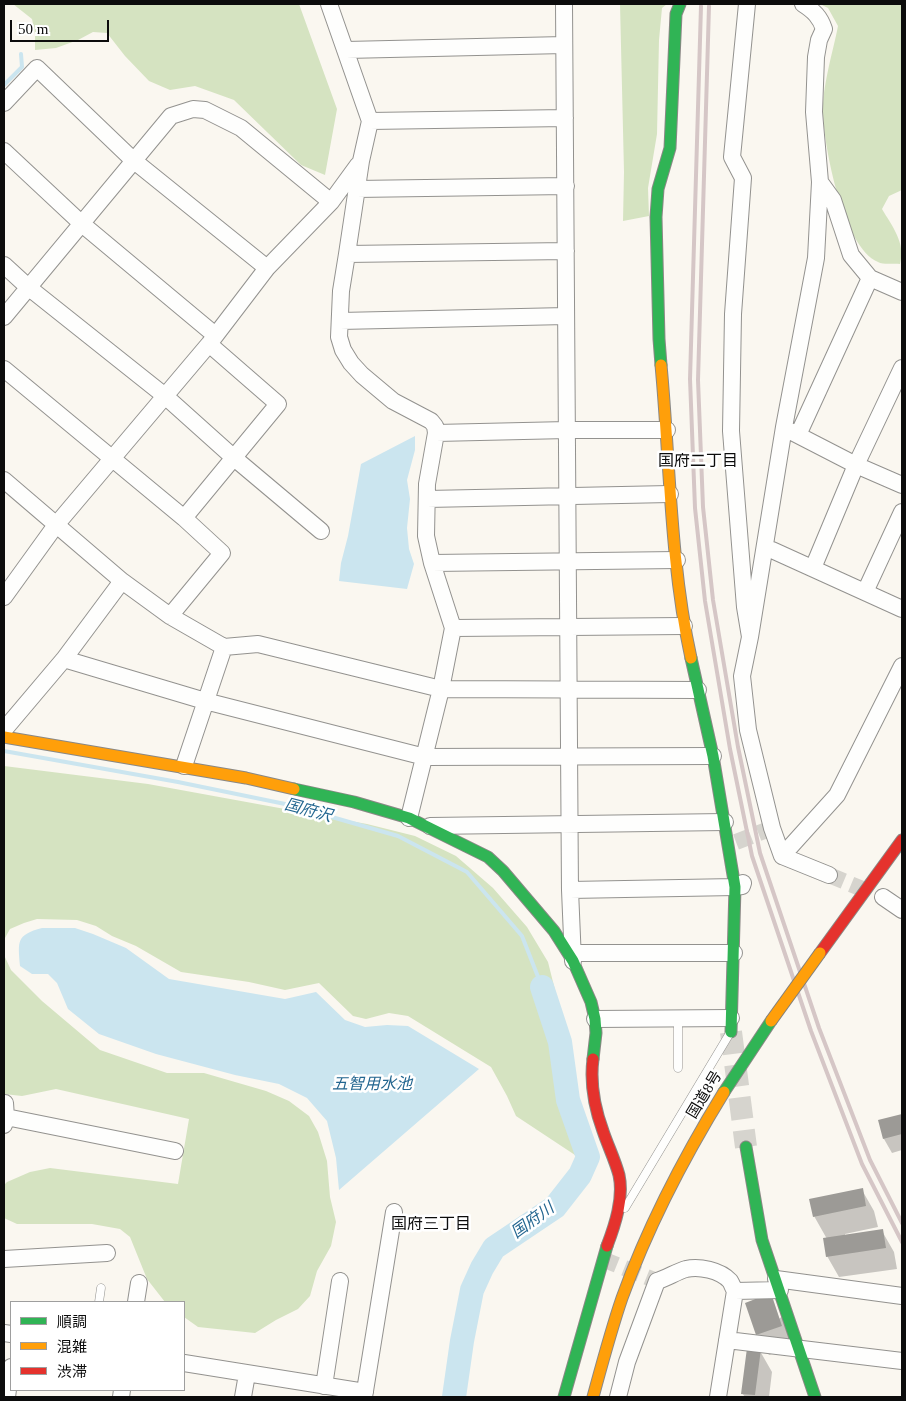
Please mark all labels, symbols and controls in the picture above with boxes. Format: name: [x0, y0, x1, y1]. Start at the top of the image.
scale bar: [12, 10, 111, 42]
text: 50 m: [18, 21, 48, 37]
district label: 国府二丁目: [658, 452, 738, 472]
water label: 国府沢: [282, 796, 334, 826]
street label: 国道8号: [684, 1068, 726, 1122]
water label: 五智用水池: [332, 1075, 412, 1095]
water label: 国府川: [508, 1199, 558, 1243]
district label: 国府三丁目: [391, 1215, 471, 1235]
legend: [10, 1301, 185, 1391]
text: 順調: [57, 1314, 87, 1330]
text: 混雑: [57, 1339, 87, 1355]
text: 渋滞: [57, 1364, 87, 1380]

